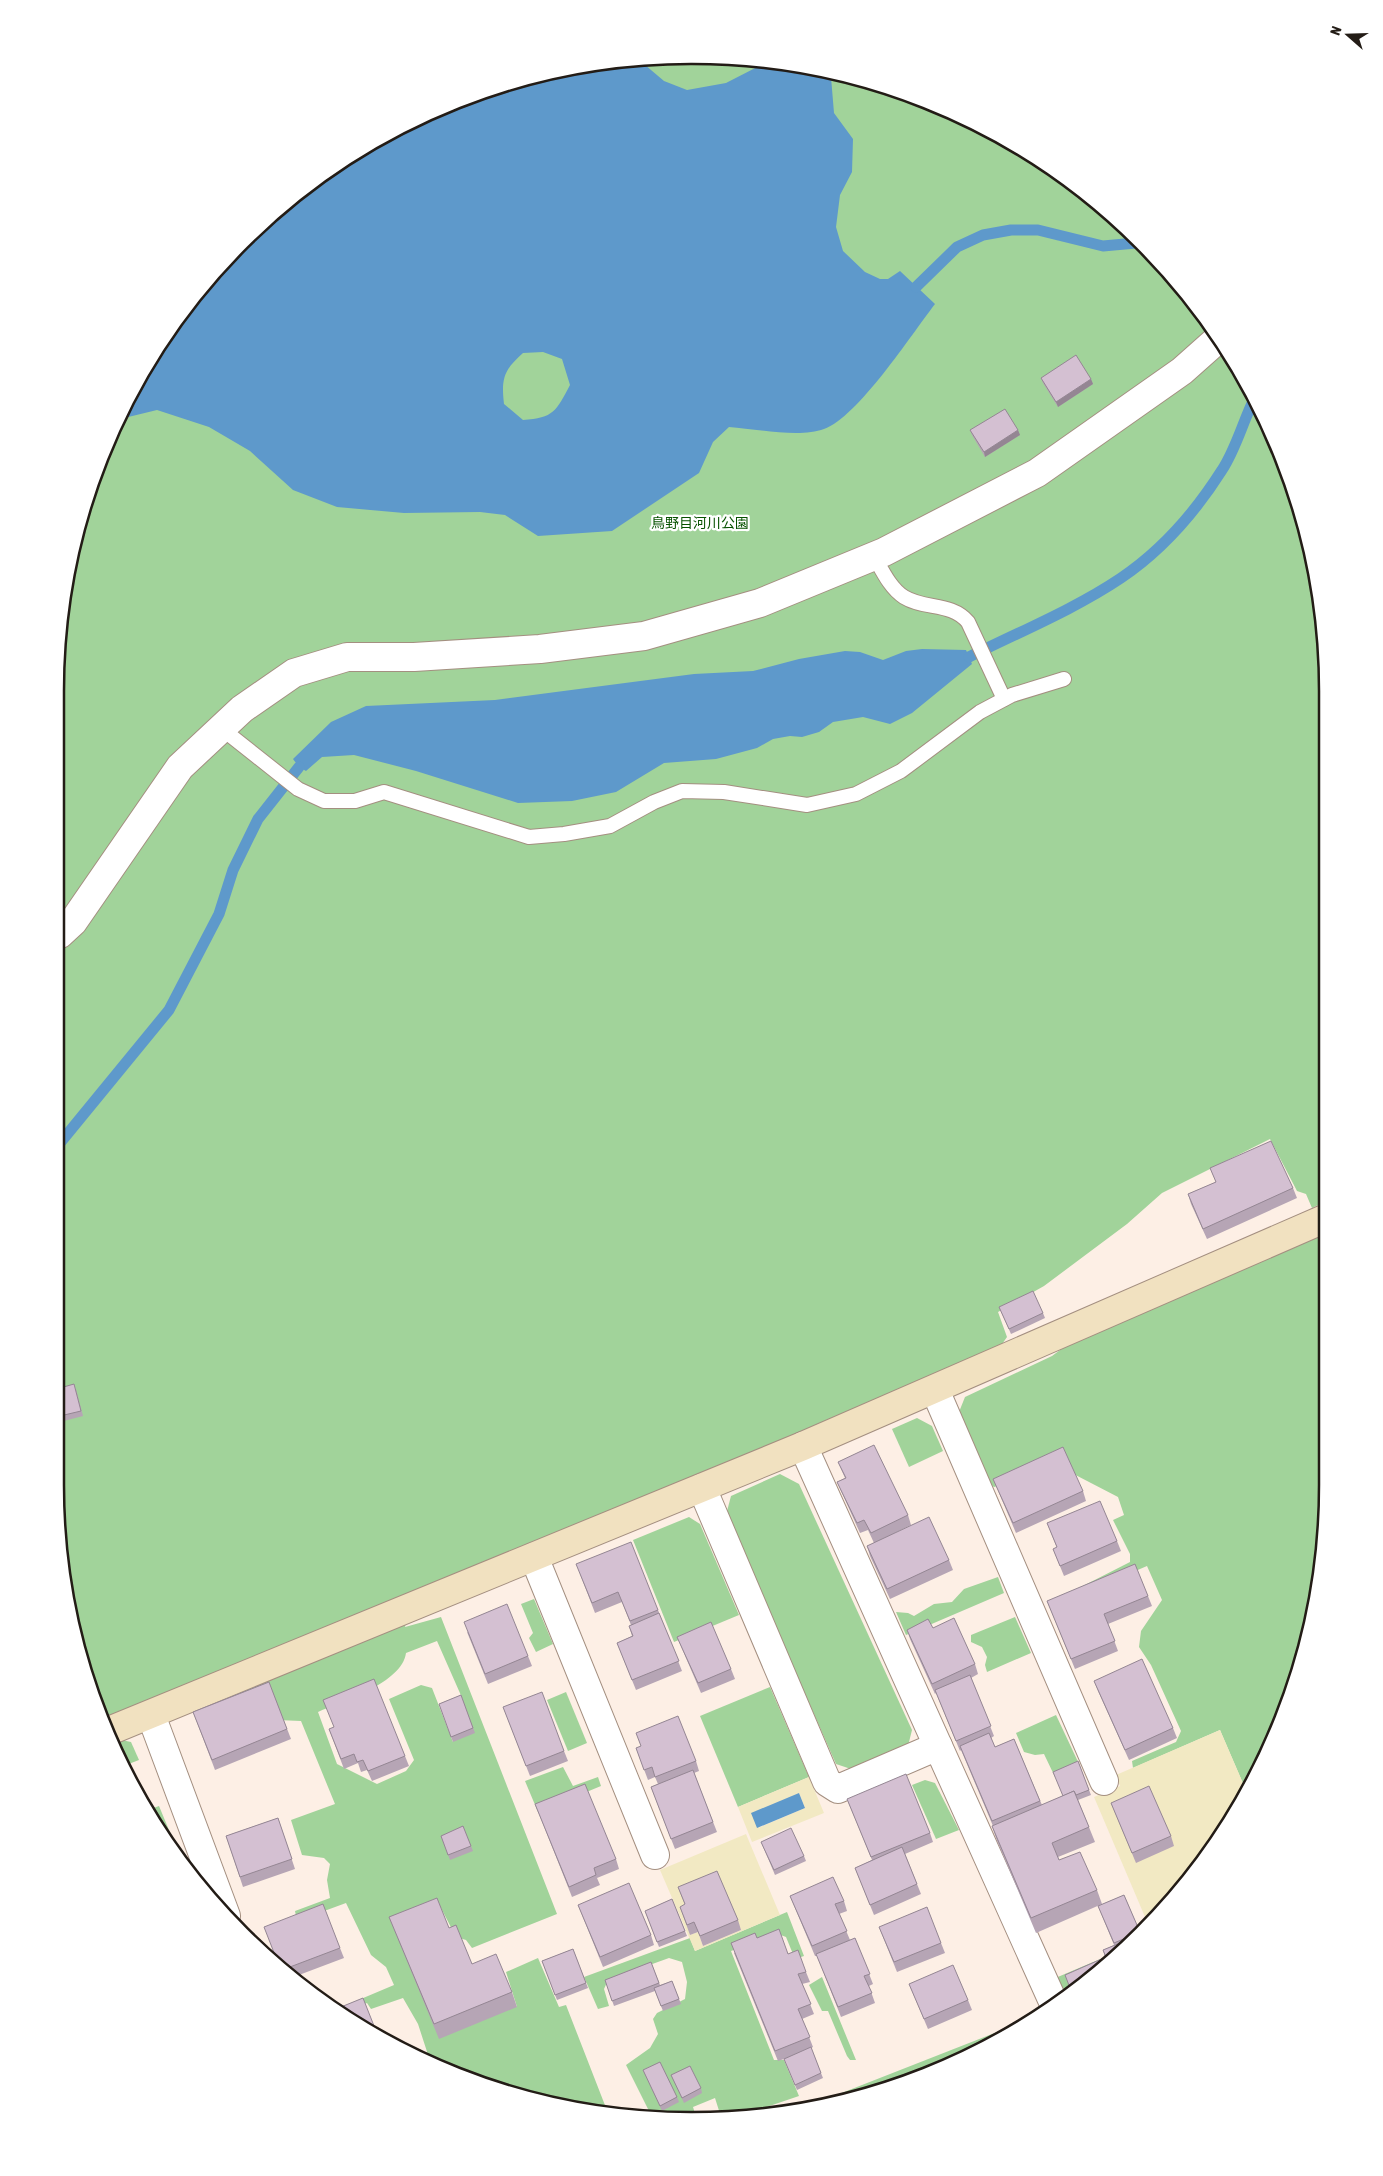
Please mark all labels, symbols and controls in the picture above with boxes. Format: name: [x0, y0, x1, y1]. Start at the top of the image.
north arrow: [1323, 10, 1373, 60]
text: N: [1327, 24, 1345, 37]
park label: 鳥野目河川公園: [651, 515, 749, 531]

